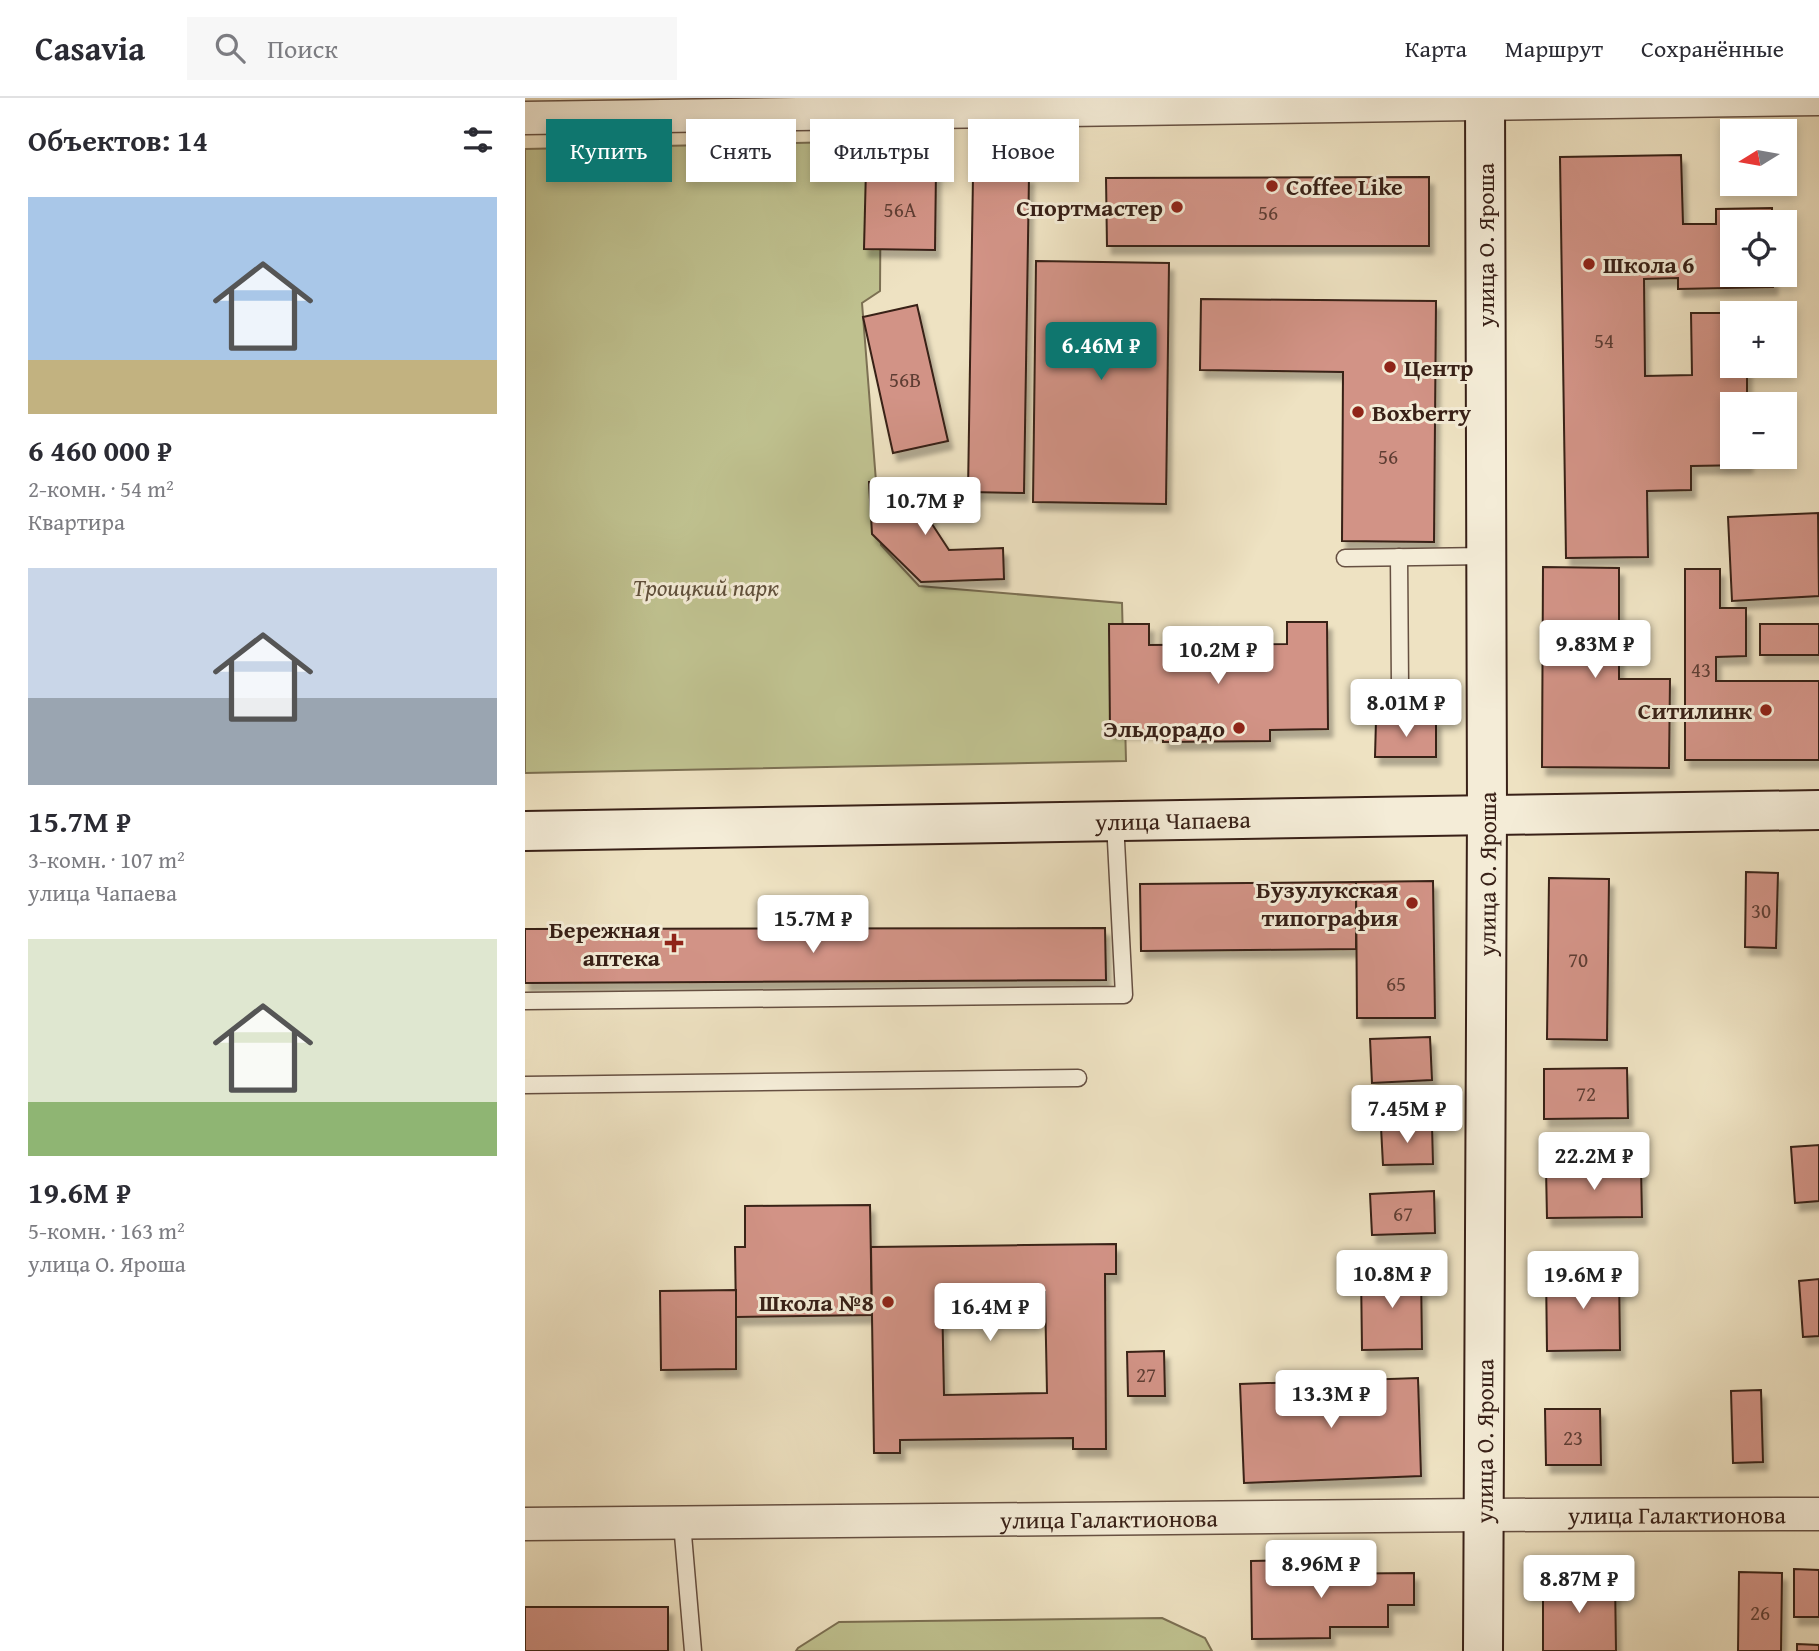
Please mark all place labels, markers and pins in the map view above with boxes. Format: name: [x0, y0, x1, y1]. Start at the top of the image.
place label: Coffee Like: [1286, 169, 1403, 204]
marker: Coffee Like: [1264, 178, 1280, 194]
place label: Спортмастер: [1016, 190, 1163, 225]
marker: Спортмастер: [1169, 199, 1185, 215]
place label: Школа 6: [1603, 247, 1695, 282]
marker: Школа 6: [1581, 256, 1597, 272]
pin: 6.46M ₽: [1036, 322, 1166, 382]
place label: Центр: [1404, 350, 1474, 385]
marker: Центр: [1382, 359, 1398, 375]
place label: Boxberry: [1372, 395, 1472, 430]
marker: Boxberry: [1350, 404, 1366, 420]
pin: 10.7M ₽: [860, 478, 990, 537]
pin: 9.83M ₽: [1530, 620, 1660, 680]
pin: 10.2M ₽: [1153, 626, 1283, 686]
pin: 8.01M ₽: [1341, 680, 1471, 739]
place label: Ситилинк: [1638, 693, 1752, 728]
marker: Ситилинк: [1758, 702, 1774, 718]
place label: Эльдорадо: [1103, 711, 1225, 746]
marker: Эльдорадо: [1231, 720, 1247, 736]
place label: Бузулукская типография: [1256, 872, 1398, 935]
marker: Бузулукская типография: [1404, 895, 1420, 911]
pin: 15.7M ₽: [748, 896, 878, 955]
place label: Бережная аптека: [549, 912, 661, 975]
marker: Бережная аптека: [666, 935, 682, 951]
pin: 7.45M ₽: [1342, 1086, 1472, 1145]
pin: 22.2M ₽: [1529, 1132, 1659, 1192]
pin: 10.8M ₽: [1327, 1250, 1457, 1310]
pin: 19.6M ₽: [1518, 1252, 1648, 1311]
pin: 16.4M ₽: [925, 1284, 1055, 1343]
place label: Школа №8: [759, 1285, 874, 1320]
marker: Школа №8: [880, 1294, 896, 1310]
pin: 13.3M ₽: [1266, 1370, 1396, 1430]
pin: 8.96M ₽: [1256, 1540, 1386, 1600]
pin: 8.87M ₽: [1514, 1556, 1644, 1615]

